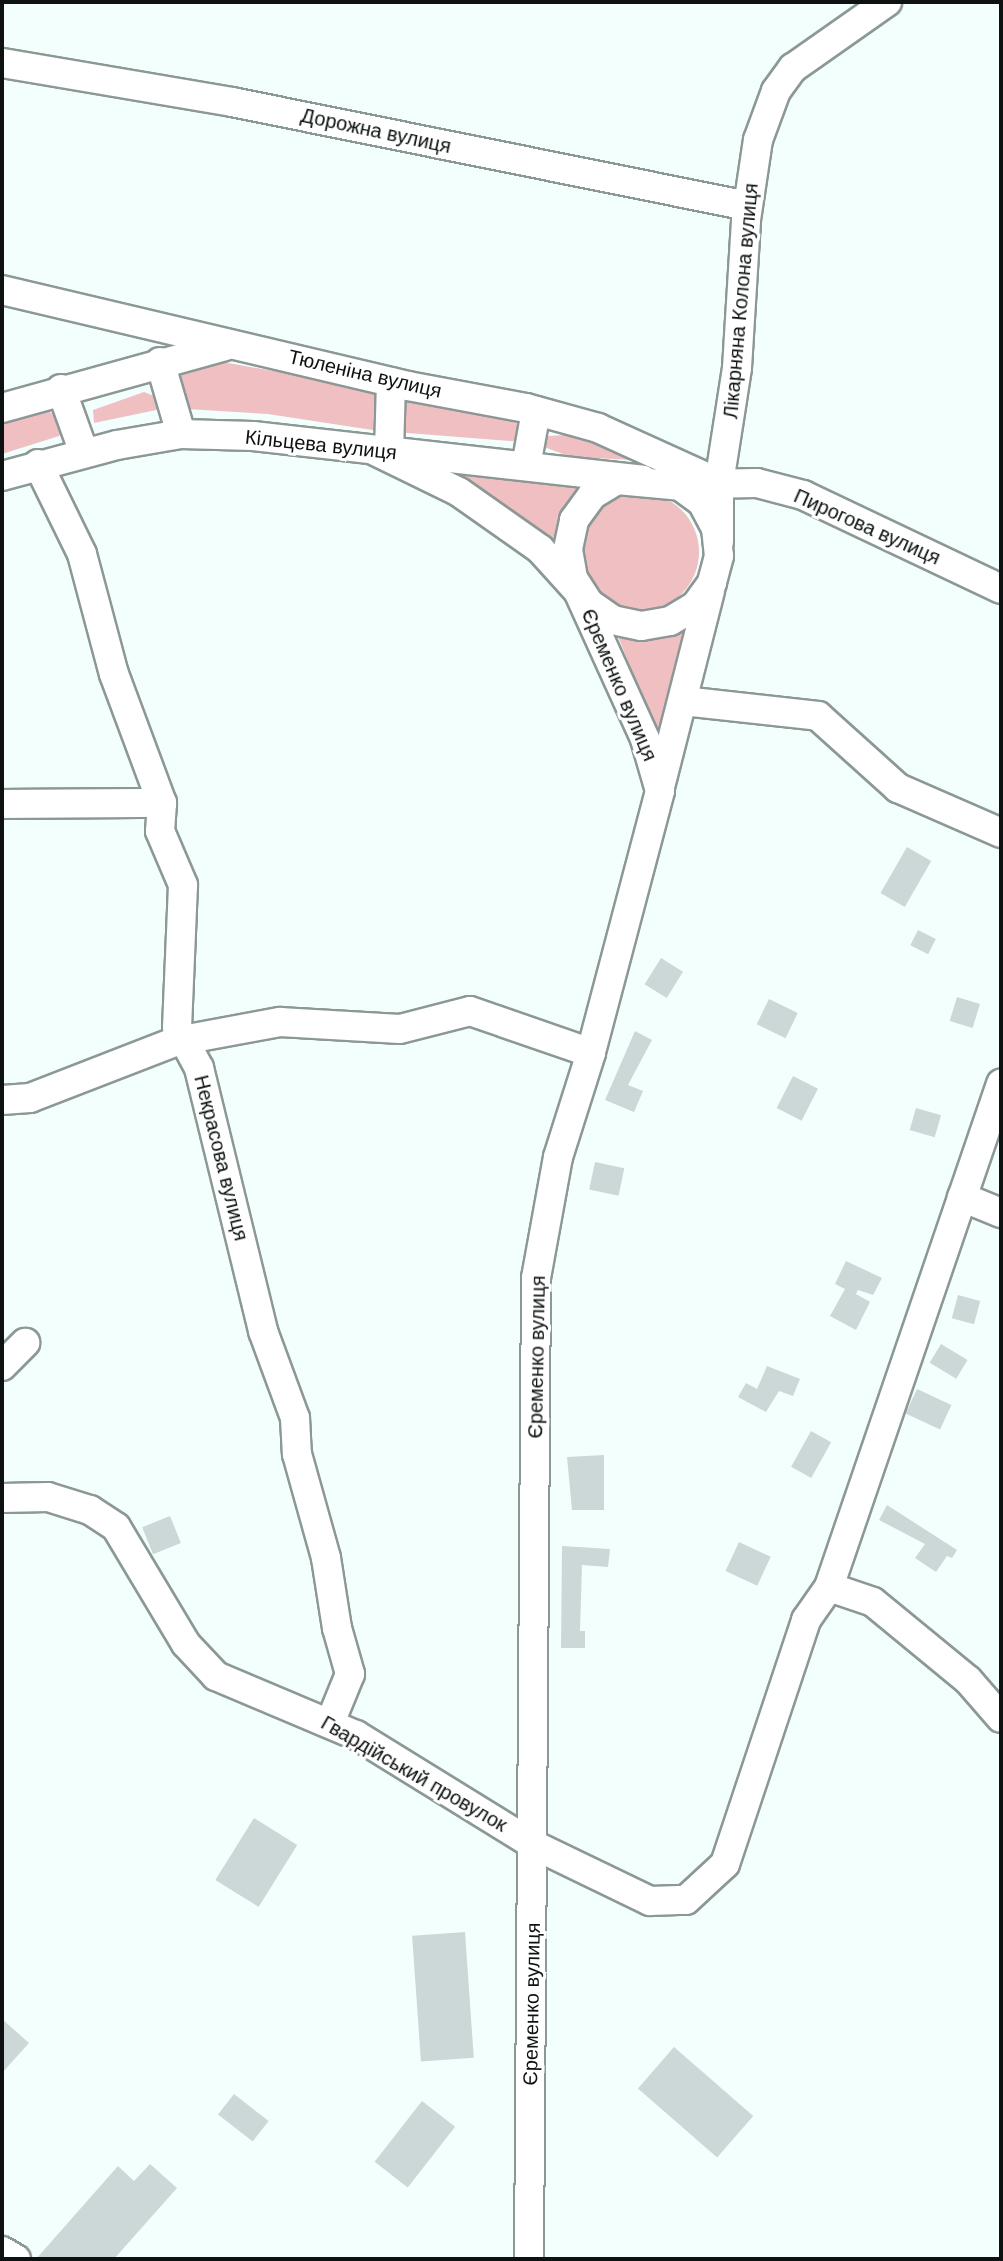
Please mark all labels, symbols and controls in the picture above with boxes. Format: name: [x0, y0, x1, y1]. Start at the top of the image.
street label: Дорожна вулиця: [299, 103, 453, 159]
street label: Лікарняна Колона вулиця: [719, 182, 763, 420]
street label: Тюленіна вулиця: [286, 345, 444, 403]
street label: Кільцева вулиця: [244, 425, 398, 465]
street label: Пирогова вулиця: [790, 484, 944, 570]
street label: Єременко вулиця: [576, 605, 662, 765]
street label: Некрасова вулиця: [189, 1073, 253, 1243]
street label: Єременко вулиця: [524, 1275, 550, 1439]
street label: Гвардійський провулок: [317, 1711, 511, 1837]
street label: Єременко вулиця: [519, 1922, 545, 2086]

